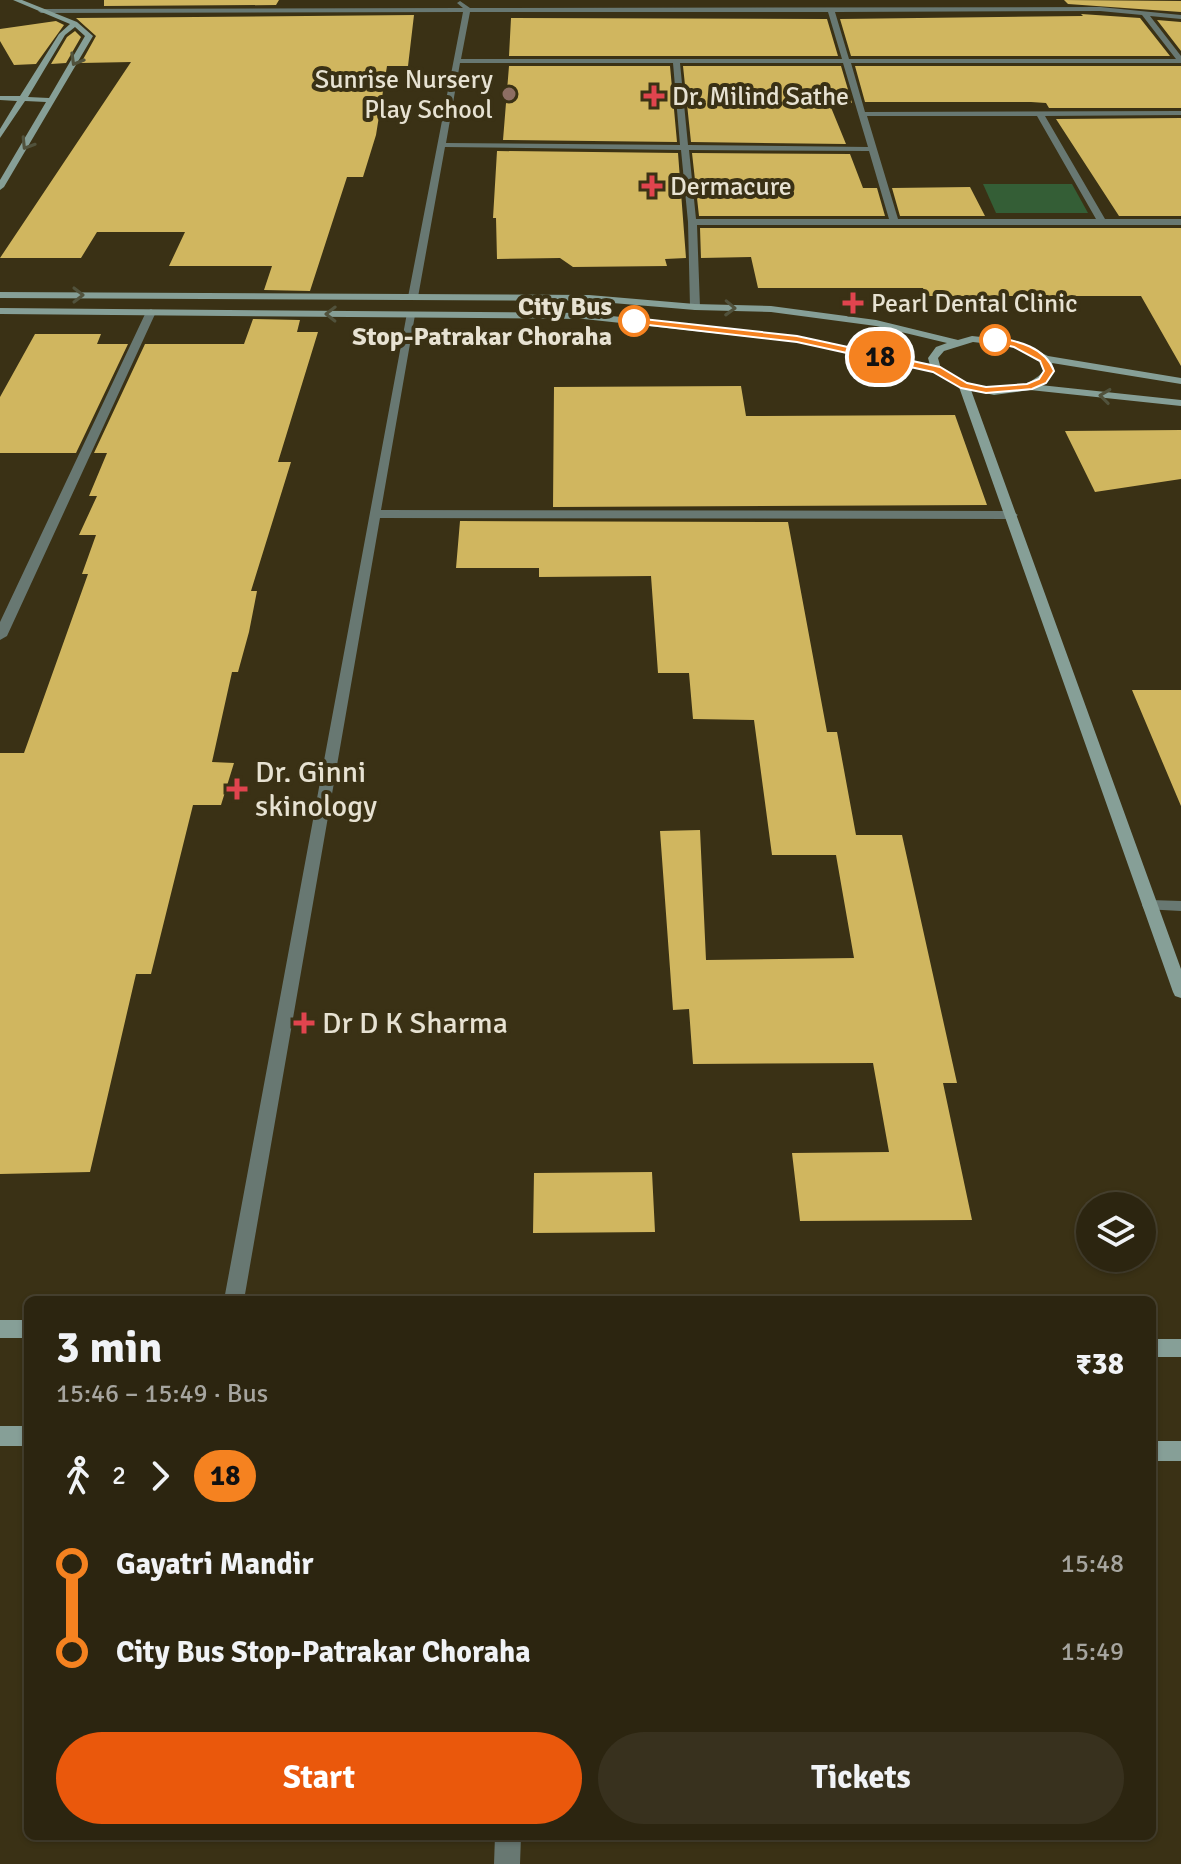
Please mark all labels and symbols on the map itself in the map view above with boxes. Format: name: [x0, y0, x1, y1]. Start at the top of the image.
one-way arrow: [70, 51, 86, 66]
place label: Sunrise Nursery Play School: [315, 64, 493, 126]
place label: Dr. Milind Sathe: [672, 81, 849, 113]
marker: Sunrise Nursery Play School: [500, 85, 518, 103]
marker: Dr. Milind Sathe: [643, 85, 665, 107]
one-way arrow: [21, 135, 37, 150]
place label: Dermacure: [670, 171, 792, 203]
marker: Dermacure: [641, 175, 663, 197]
one-way arrow: [72, 286, 85, 304]
place label: Pearl Dental Clinic: [871, 288, 1078, 320]
place label: City Bus Stop-Patrakar Choraha: [352, 291, 612, 353]
marker: Pearl Dental Clinic: [842, 292, 864, 314]
one-way arrow: [724, 299, 737, 317]
one-way arrow: [324, 305, 337, 323]
marker: City Bus Stop-Patrakar Choraha: [619, 306, 649, 336]
unlabelled marker: [980, 325, 1010, 355]
line badge: 18: [844, 331, 916, 383]
one-way arrow: [1098, 387, 1111, 404]
place label: Dr. Ginni skinology: [255, 754, 377, 825]
marker: Dr. Ginni skinology: [226, 778, 248, 800]
place label: Dr D K Sharma: [322, 1005, 508, 1042]
marker: Dr D K Sharma: [293, 1012, 315, 1034]

